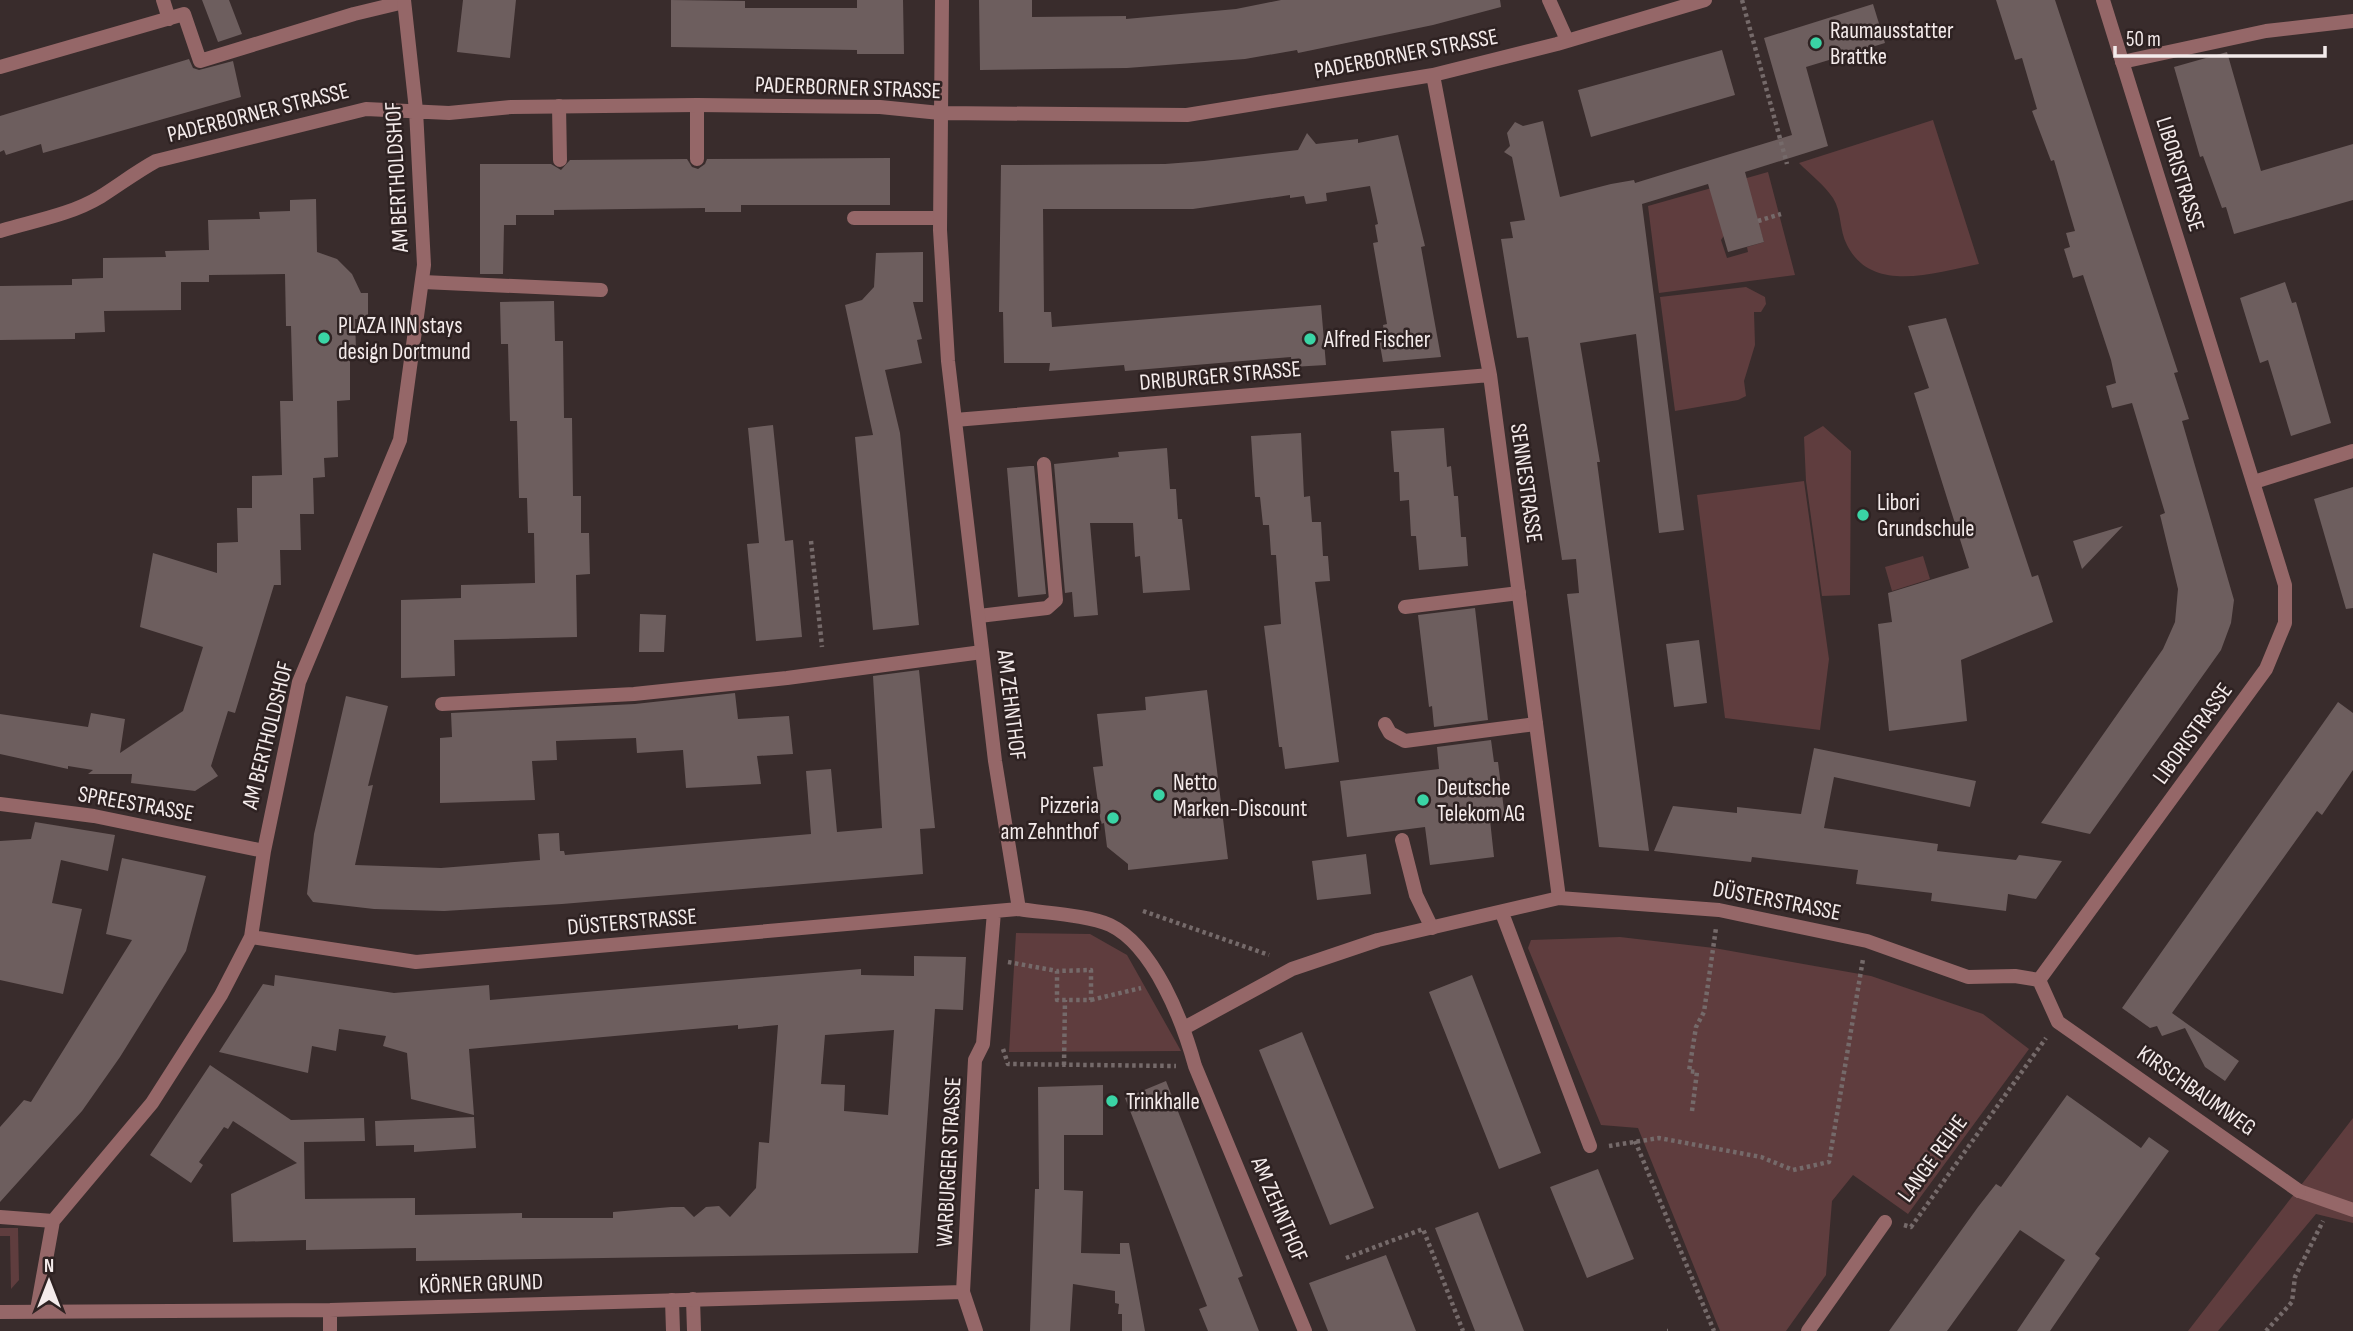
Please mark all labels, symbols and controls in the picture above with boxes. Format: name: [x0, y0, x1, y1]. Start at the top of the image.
scale bar: [2115, 14, 2325, 58]
place label: Raumausstatter Brattke: [1830, 17, 1954, 71]
street label: PADERBORNER STRASSE: [1312, 22, 1500, 85]
text: 50 m: [2126, 27, 2161, 52]
marker: Raumausstatter Brattke: [1808, 35, 1824, 51]
street label: PADERBORNER STRASSE: [754, 71, 942, 105]
street label: PADERBORNER STRASSE: [164, 77, 352, 149]
street label: AM BERTHOLDSHOF: [379, 101, 415, 254]
street label: LIBORISTRASSE: [2149, 114, 2211, 235]
place label: PLAZA INN stays design Dortmund: [338, 312, 471, 366]
place label: Alfred Fischer: [1323, 326, 1431, 354]
marker: PLAZA INN stays design Dortmund: [316, 330, 332, 346]
marker: Alfred Fischer: [1302, 331, 1318, 347]
street label: DRIBURGER STRASSE: [1138, 355, 1302, 397]
street label: SENNESTRASSE: [1504, 422, 1548, 545]
place label: Libori Grundschule: [1877, 489, 1975, 543]
marker: Libori Grundschule: [1855, 507, 1871, 523]
street label: AM ZEHNTHOF: [990, 647, 1032, 762]
street label: AM BERTHOLDSHOF: [236, 659, 300, 813]
street label: LIBORISTRASSE: [2147, 678, 2239, 790]
place label: Netto Marken-Discount: [1173, 769, 1307, 823]
place label: Deutsche Telekom AG: [1437, 774, 1525, 828]
street label: SPREESTRASSE: [76, 780, 196, 828]
marker: Netto Marken-Discount: [1151, 787, 1167, 803]
place label: Pizzeria am Zehnthof: [1001, 792, 1099, 846]
marker: Deutsche Telekom AG: [1415, 792, 1431, 808]
marker: Pizzeria am Zehnthof: [1105, 810, 1121, 826]
street label: DÜSTERSTRASSE: [1710, 875, 1843, 927]
street label: DÜSTERSTRASSE: [566, 902, 698, 942]
street label: KIRSCHBAUMWEG: [2132, 1040, 2261, 1142]
street label: WARBURGER STRASSE: [931, 1076, 967, 1248]
place label: Trinkhalle: [1126, 1088, 1200, 1116]
marker: Trinkhalle: [1104, 1093, 1120, 1109]
street label: LANGE REIHE: [1892, 1110, 1974, 1208]
street label: AM ZEHNTHOF: [1244, 1152, 1314, 1266]
north arrow: [14, 1247, 84, 1317]
text: N: [44, 1255, 54, 1278]
street label: KÖRNER GRUND: [419, 1268, 543, 1300]

